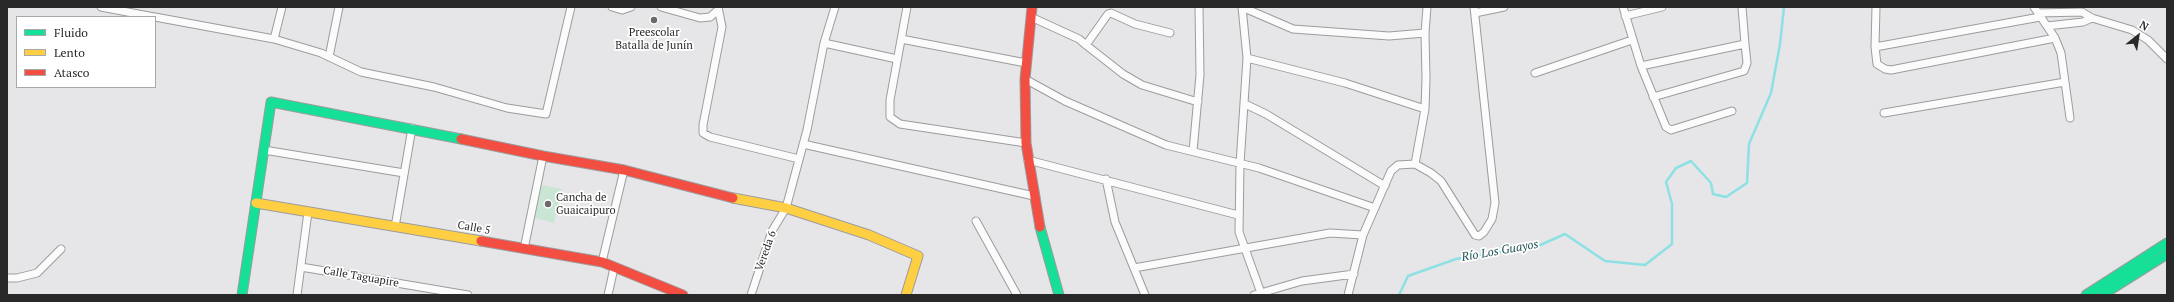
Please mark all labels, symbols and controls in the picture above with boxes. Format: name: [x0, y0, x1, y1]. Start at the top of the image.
marker: Preescolar Batalla de Junín: [649, 15, 659, 25]
legend: [16, 16, 156, 88]
north arrow: [2118, 16, 2158, 56]
text: N: [2137, 17, 2151, 34]
text: Fluido: [54, 25, 88, 40]
place label: Preescolar Batalla de Junín: [615, 26, 693, 52]
text: Lento: [54, 45, 85, 60]
text: Atasco: [54, 65, 89, 80]
place label: Cancha de Guaicaipuro: [556, 191, 616, 217]
marker: Cancha de Guaicaipuro: [543, 199, 553, 209]
street label: Calle 5: [456, 219, 492, 237]
street label: Vereda 6: [753, 229, 779, 273]
water label: Río Los Guayos: [1460, 237, 1540, 265]
street label: Calle Taguapire: [322, 264, 400, 290]

